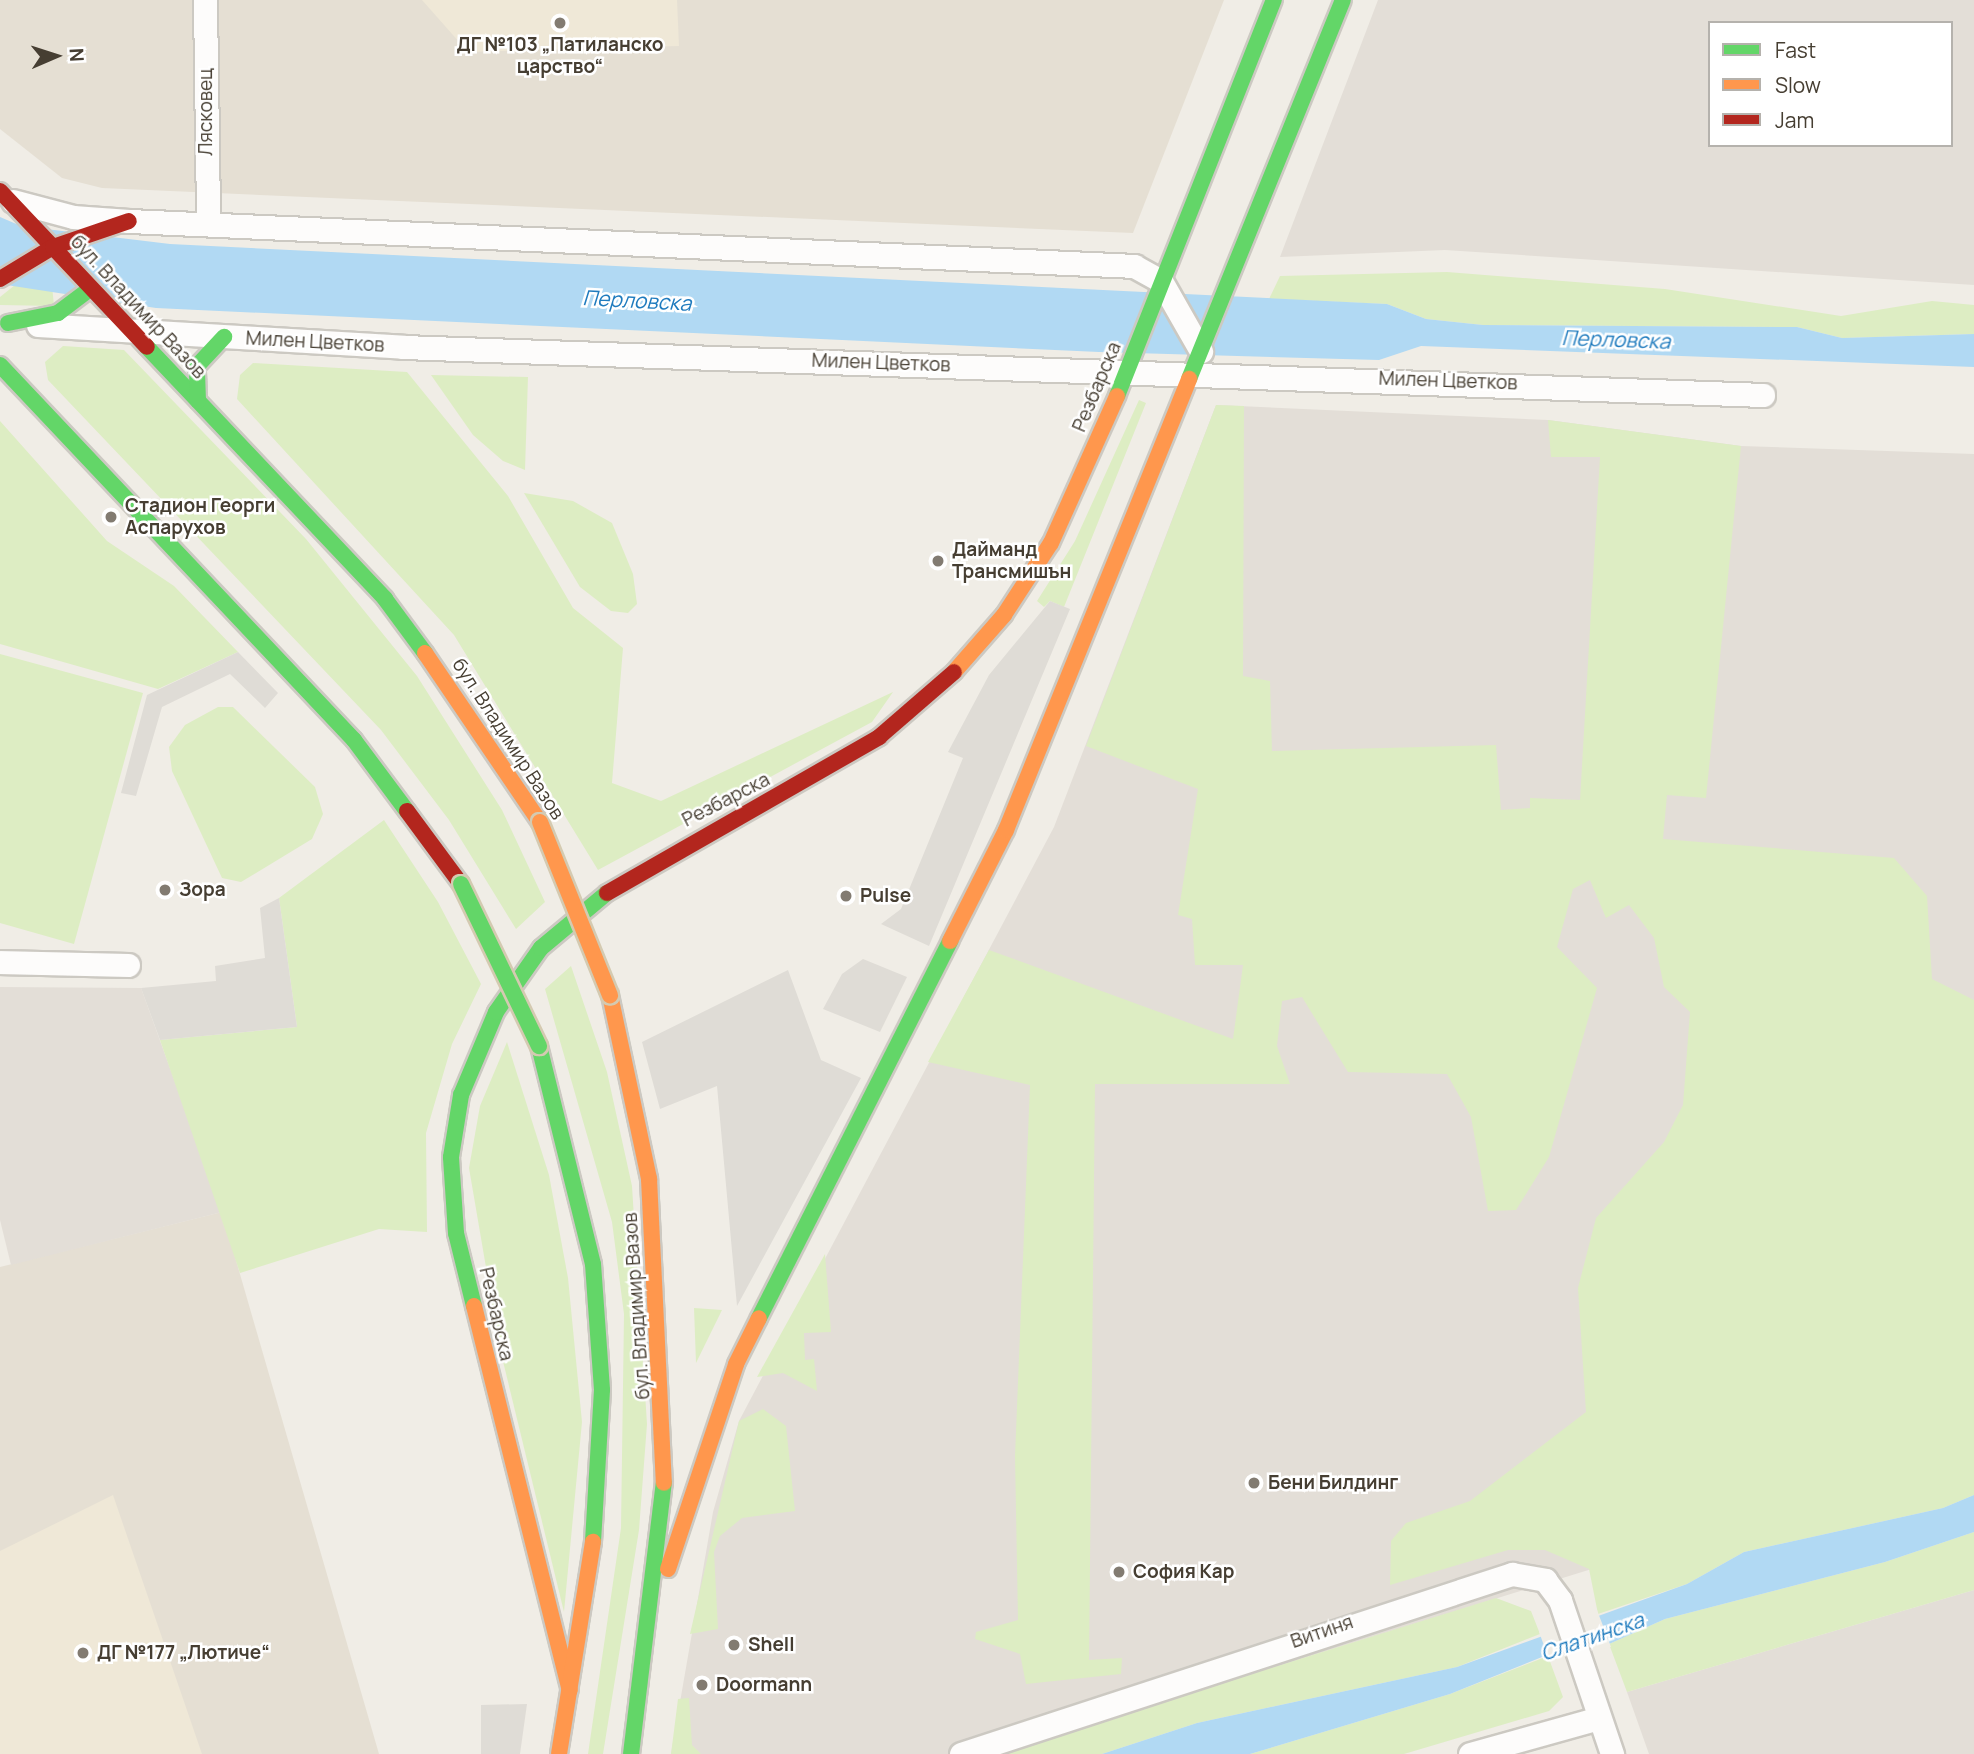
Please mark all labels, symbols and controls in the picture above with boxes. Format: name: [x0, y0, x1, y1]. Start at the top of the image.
marker: ДГ №103 „Патиланско царство“: [552, 15, 568, 31]
north arrow: [21, 21, 91, 91]
legend: [1708, 21, 1953, 147]
place label: ДГ №103 „Патиланско царство“: [456, 34, 664, 78]
text: Fast: [1775, 36, 1816, 64]
text: N: [64, 47, 90, 62]
street label: Лясковец: [195, 68, 217, 156]
text: Slow: [1775, 71, 1821, 99]
text: Jam: [1775, 106, 1814, 134]
street label: бул. Владимир Вазов: [66, 231, 210, 383]
water label: Перловска: [582, 285, 692, 315]
water label: Перловска: [1561, 325, 1671, 353]
street label: Милен Цветков: [245, 327, 385, 357]
street label: Резбарска: [1068, 339, 1126, 435]
street label: Милен Цветков: [811, 349, 951, 377]
street label: Милен Цветков: [1378, 367, 1518, 395]
place label: Стадион Георги Аспарухов: [125, 495, 275, 539]
marker: Стадион Георги Аспарухов: [103, 509, 119, 525]
place label: Дайманд Трансмишън: [952, 539, 1071, 583]
marker: Дайманд Трансмишън: [930, 553, 946, 569]
street label: бул. Владимир Вазов: [447, 654, 569, 824]
street label: Резбарска: [678, 768, 774, 832]
place label: Зора: [179, 879, 226, 901]
marker: Зора: [157, 882, 173, 898]
place label: Pulse: [860, 885, 911, 907]
marker: Pulse: [838, 888, 854, 904]
street label: бул. Владимир Вазов: [619, 1212, 655, 1400]
street label: Резбарска: [474, 1265, 518, 1363]
place label: Бени Билдинг: [1268, 1472, 1398, 1494]
marker: Бени Билдинг: [1246, 1475, 1262, 1491]
place label: София Кар: [1133, 1561, 1234, 1583]
marker: София Кар: [1111, 1564, 1127, 1580]
water label: Слатинска: [1537, 1607, 1647, 1665]
street label: Витиня: [1288, 1611, 1356, 1653]
place label: Shell: [748, 1634, 794, 1656]
marker: Shell: [726, 1637, 742, 1653]
place label: ДГ №177 „Лютиче“: [97, 1642, 270, 1664]
marker: ДГ №177 „Лютиче“: [75, 1645, 91, 1661]
place label: Doormann: [716, 1674, 812, 1696]
marker: Doormann: [694, 1677, 710, 1693]

